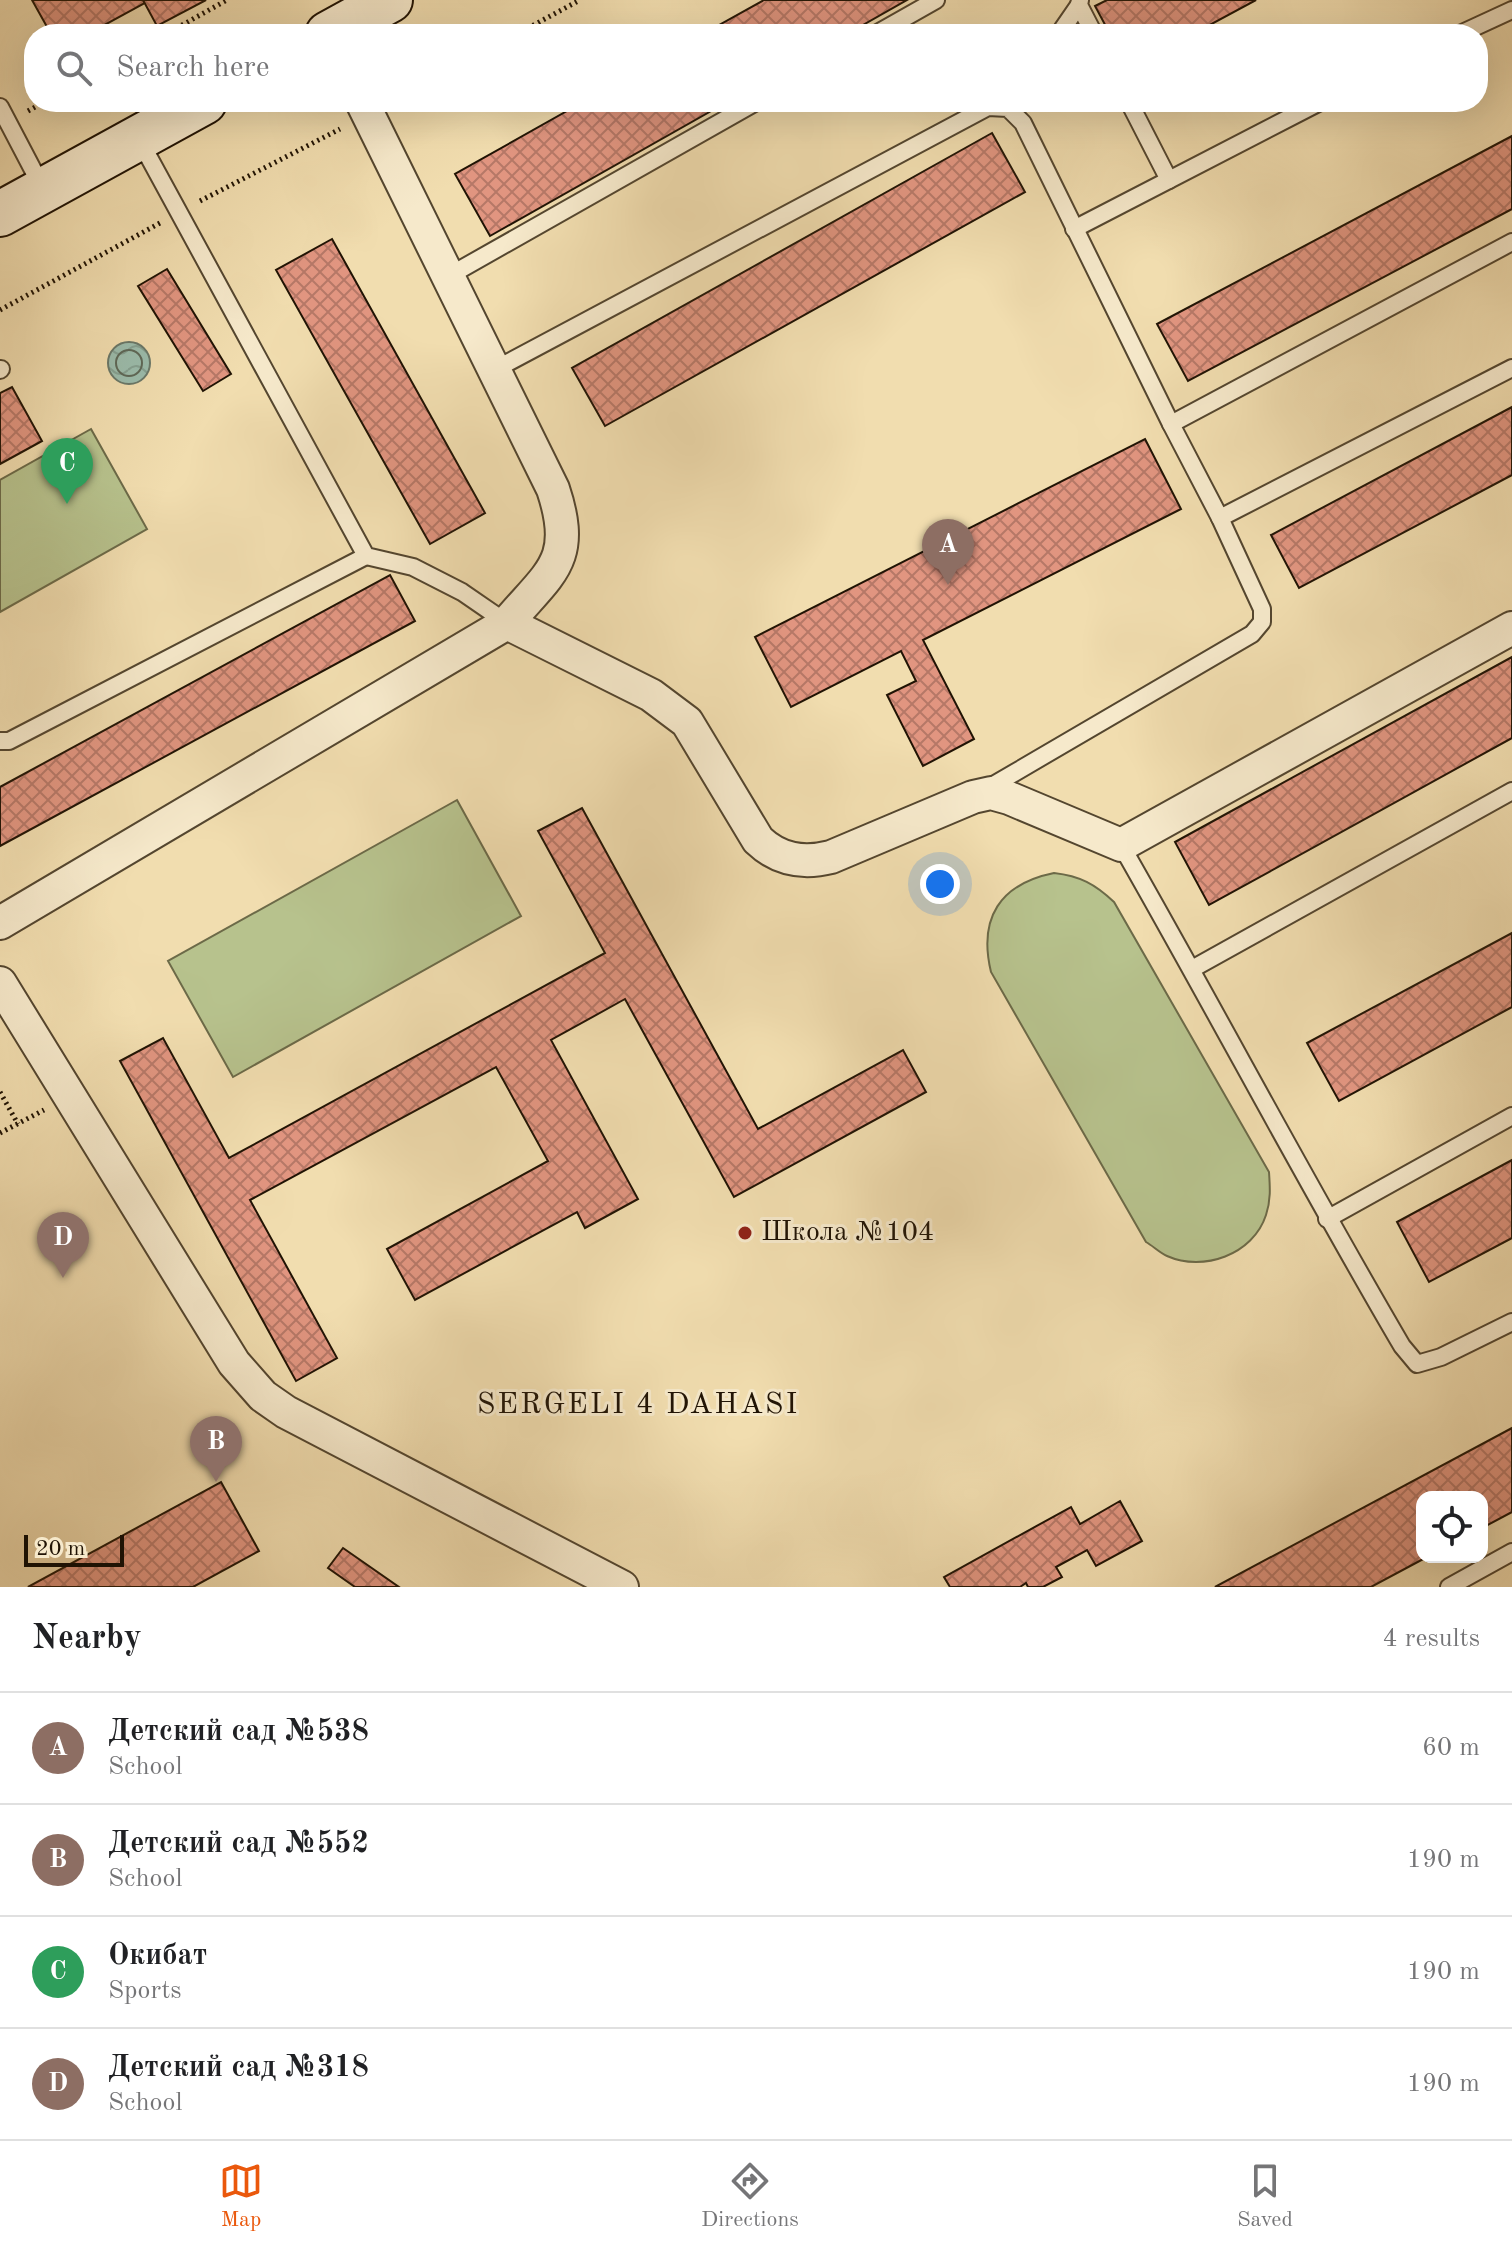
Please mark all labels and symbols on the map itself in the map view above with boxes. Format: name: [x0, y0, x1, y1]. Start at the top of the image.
pin: C: [41, 438, 93, 504]
pin: A: [922, 519, 974, 585]
your location: [920, 864, 960, 904]
pin: D: [37, 1212, 89, 1278]
place label: Школа №104: [761, 1219, 934, 1247]
marker: Школа №104: [736, 1224, 754, 1242]
district label: SERGELI 4 DAHASI: [477, 1390, 799, 1420]
pin: B: [190, 1416, 242, 1482]
scale bar: [24, 1531, 124, 1567]

